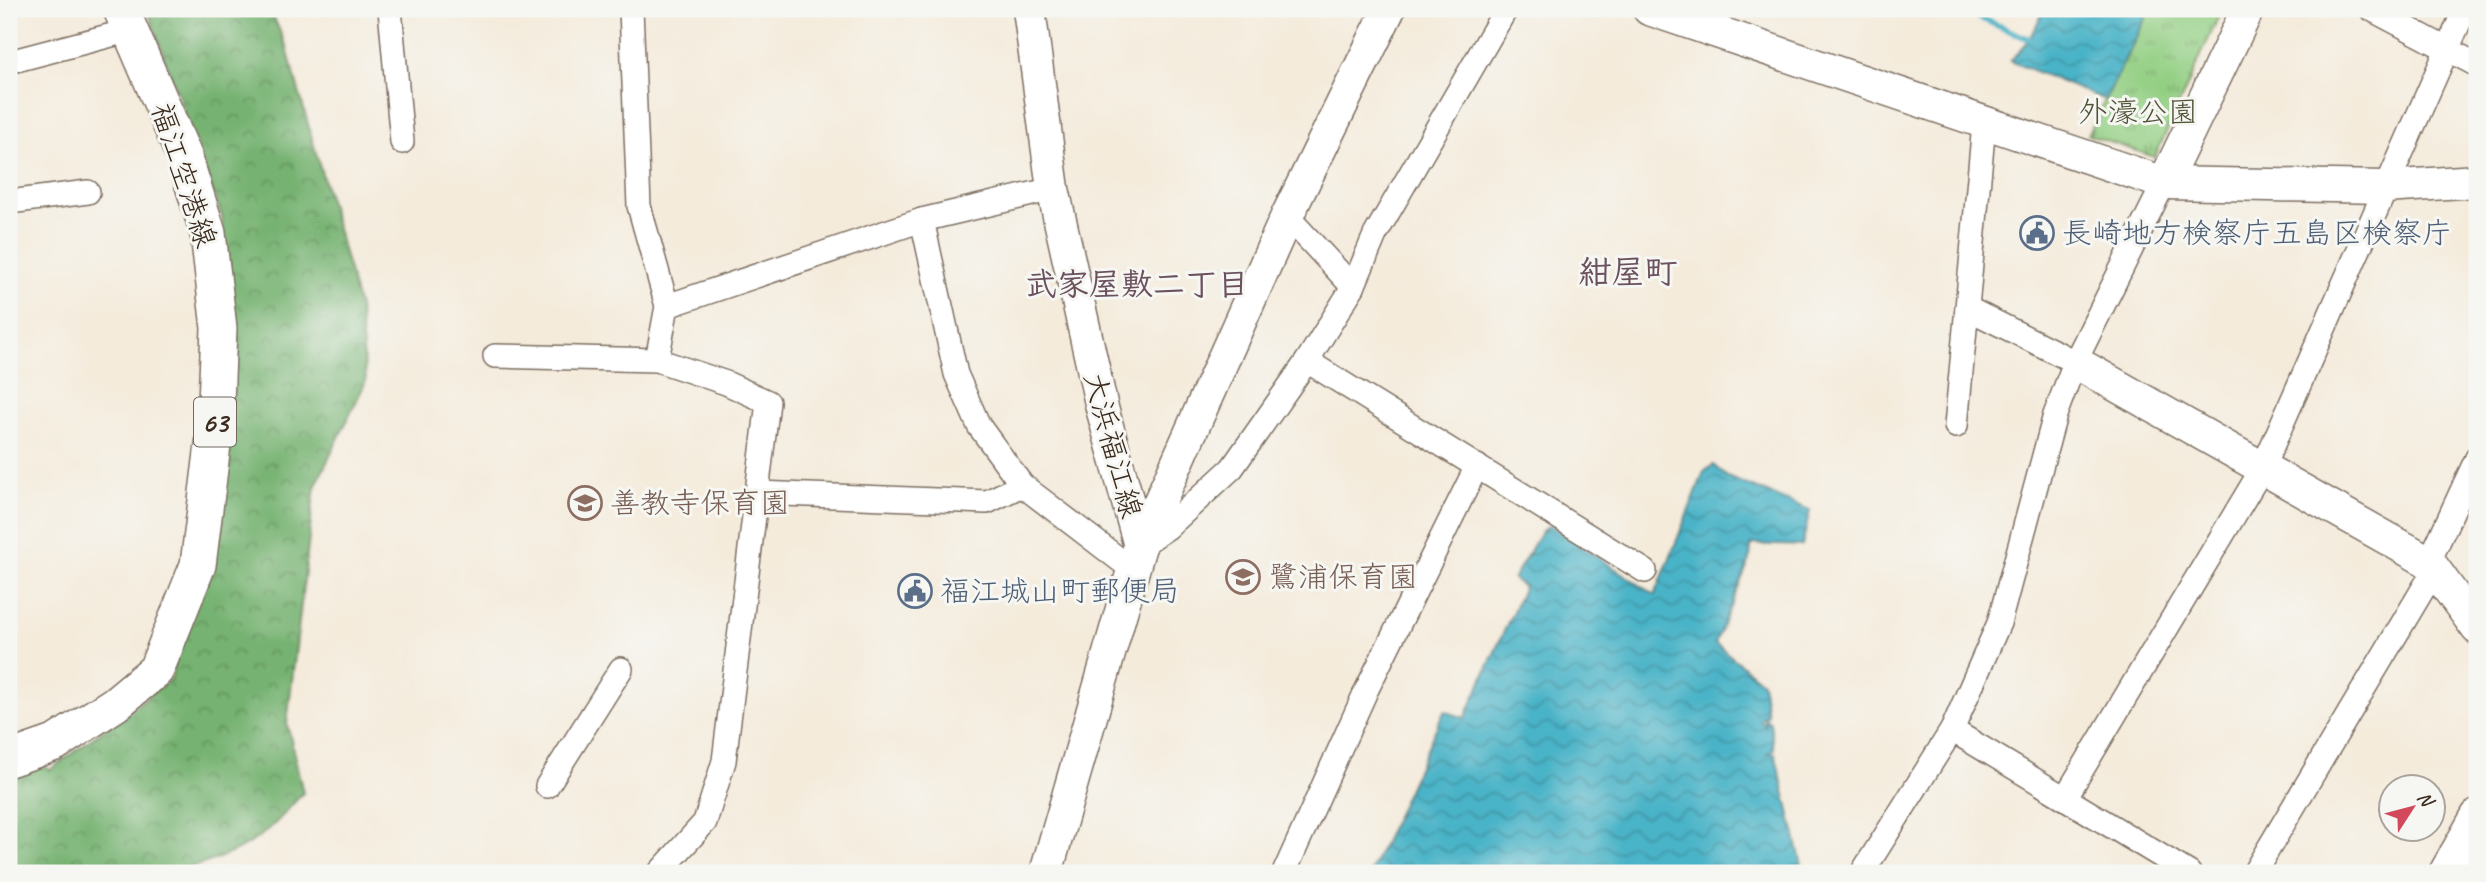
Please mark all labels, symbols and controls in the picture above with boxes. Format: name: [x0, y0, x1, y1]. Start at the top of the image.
park label: 外濠公園: [2078, 93, 2198, 131]
street label: 福江空港線: [143, 98, 225, 252]
public building icon: 長崎地方検察庁五島区検察庁: [2018, 214, 2056, 252]
place label: 長崎地方検察庁五島区検察庁: [2062, 214, 2452, 252]
district label: 紺屋町: [1579, 251, 1678, 293]
district label: 武家屋敷二丁目: [1025, 264, 1249, 305]
street label: 大浜福江線: [1075, 368, 1151, 522]
road number: 63: [194, 398, 236, 446]
school or university icon: 善教寺保育園: [566, 484, 604, 522]
place label: 善教寺保育園: [610, 484, 790, 522]
school or university icon: 鷺浦保育園: [1224, 558, 1262, 596]
place label: 鷺浦保育園: [1268, 558, 1418, 596]
public building icon: 福江城山町郵便局: [896, 572, 934, 610]
place label: 福江城山町郵便局: [940, 572, 1180, 610]
north arrow: [2378, 774, 2448, 844]
text: N: [2412, 787, 2440, 813]

